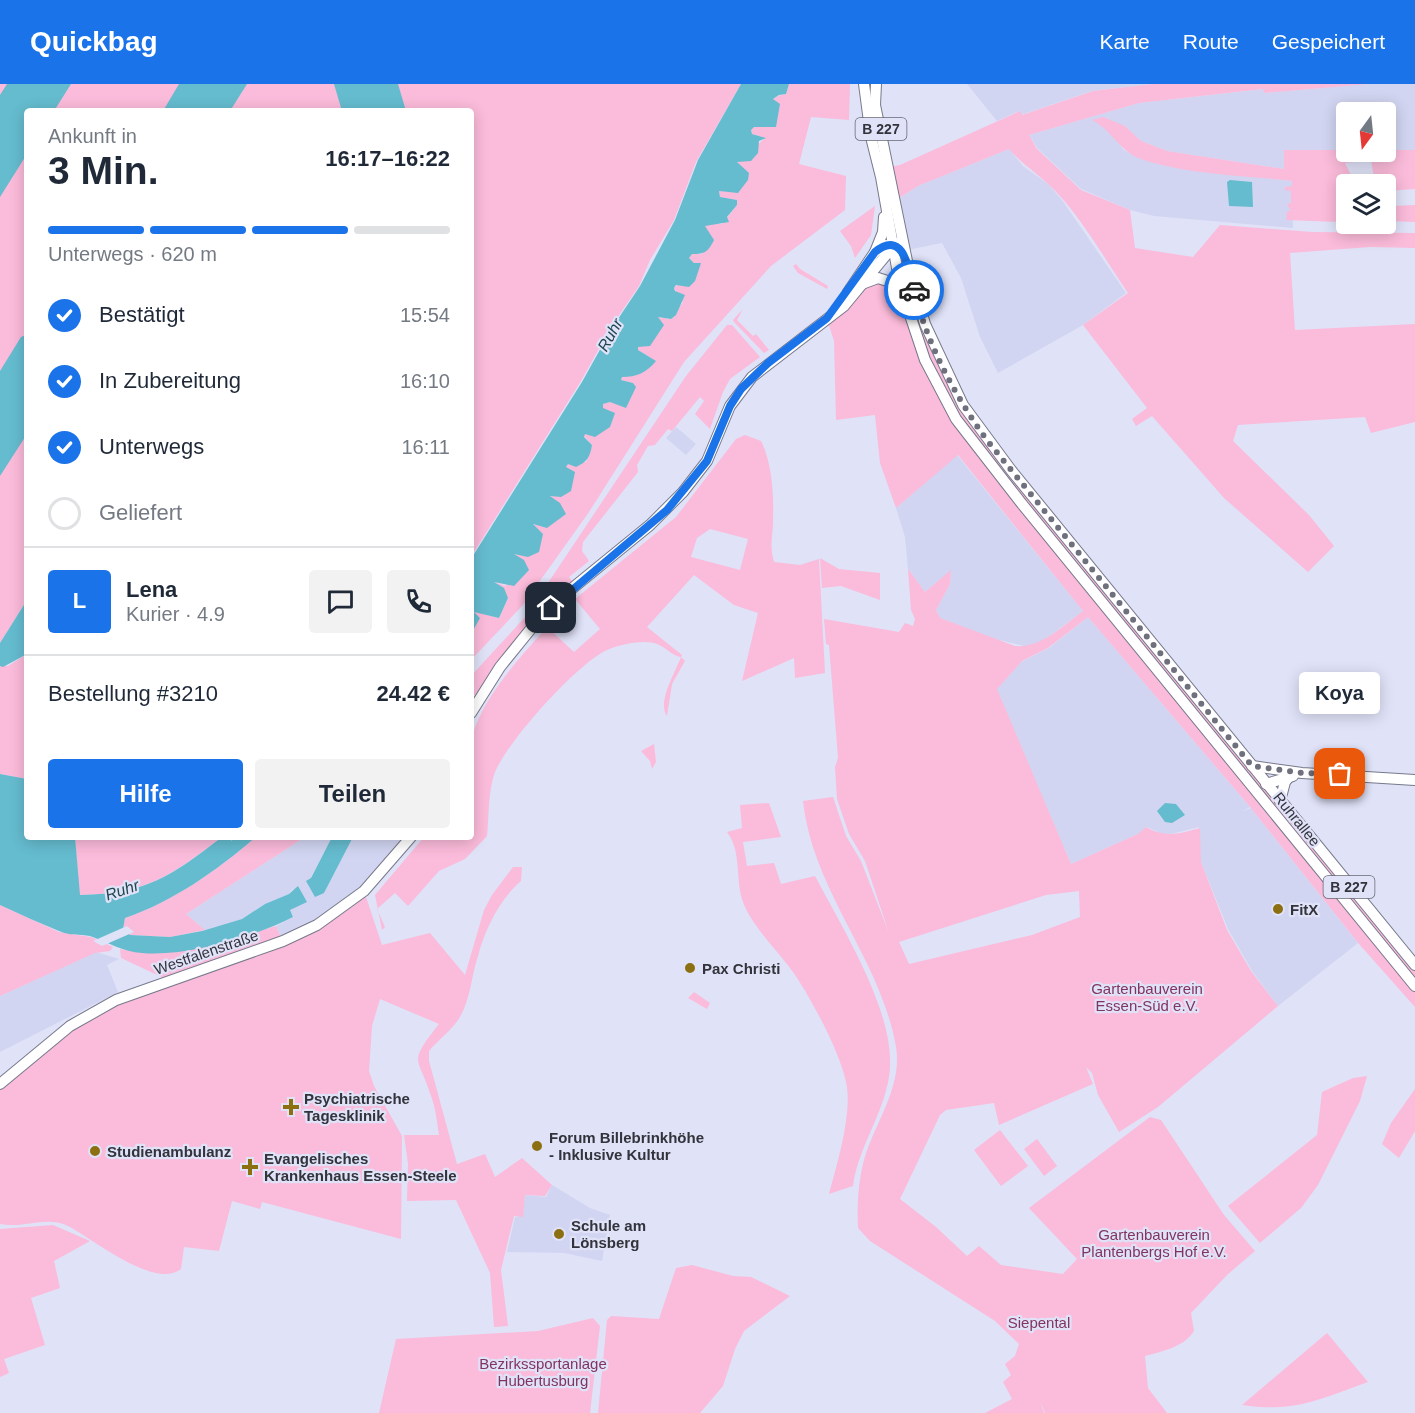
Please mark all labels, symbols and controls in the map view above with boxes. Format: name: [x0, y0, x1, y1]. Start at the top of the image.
text: Quickbag: [30, 26, 158, 57]
text: Karte: [1100, 30, 1150, 53]
text: Route: [1183, 30, 1239, 53]
text: Gespeichert: [1272, 30, 1385, 53]
north arrow: [1336, 102, 1396, 162]
map controls: [1336, 102, 1396, 234]
road number: B 227: [856, 118, 906, 140]
text: Ankunft in: [48, 125, 137, 147]
text: 16:17–16:22: [325, 146, 450, 171]
text: 3 Min.: [48, 149, 159, 192]
button: layers: [1336, 174, 1396, 234]
text: Unterwegs · 620 m: [48, 243, 217, 265]
courier: [884, 260, 944, 320]
icon: car: [898, 274, 931, 307]
icon: check: [48, 299, 81, 332]
text: Bestätigt: [99, 302, 185, 327]
text: 15:54: [400, 304, 450, 326]
water label: Ruhr: [594, 315, 626, 354]
icon: check: [48, 365, 81, 398]
text: In Zubereitung: [99, 368, 241, 393]
text: 16:10: [400, 370, 450, 392]
icon: check: [48, 431, 81, 464]
text: Unterwegs: [99, 434, 204, 459]
text: 16:11: [401, 436, 450, 458]
text: Geliefert: [99, 500, 182, 525]
button: chat: [309, 570, 372, 633]
button: phone: [387, 570, 450, 633]
text: Lena: [126, 577, 177, 602]
pin: [525, 582, 576, 633]
text: L: [73, 588, 86, 613]
icon: home: [534, 591, 567, 624]
text: Kurier · 4.9: [126, 603, 225, 625]
callout: Koya: [1300, 672, 1380, 714]
text: Bestellung #3210: [48, 681, 218, 706]
text: 24.42 €: [377, 681, 450, 706]
text: Koya: [1315, 682, 1364, 704]
pin: [1314, 748, 1365, 799]
icon: bag: [1323, 757, 1356, 790]
button: Hilfe: [48, 759, 243, 828]
button: Teilen: [255, 759, 450, 828]
street label: Ruhrallee: [1270, 789, 1324, 849]
water label: Ruhr: [103, 876, 142, 904]
road number: B 227: [1324, 876, 1374, 898]
place label: FitX: [1290, 901, 1318, 918]
marker: FitX: [1271, 902, 1285, 916]
street label: Westfalenstraße: [152, 926, 260, 978]
place label: Pax Christi: [702, 960, 780, 977]
marker: Pax Christi: [683, 961, 697, 975]
park label: Gartenbauverein Essen-Süd e.V.: [1091, 980, 1203, 1014]
place label: Psychiatrische Tagesklinik: [304, 1090, 410, 1124]
marker: Psychiatrische Tagesklinik: [282, 1098, 300, 1116]
place label: Forum Billebrinkhöhe - Inklusive Kultur: [549, 1129, 704, 1163]
marker: Forum Billebrinkhöhe - Inklusive Kultur: [530, 1139, 544, 1153]
place label: Studienambulanz: [107, 1143, 231, 1160]
marker: Studienambulanz: [88, 1144, 102, 1158]
place label: Evangelisches Krankenhaus Essen-Steele: [264, 1150, 457, 1184]
marker: Evangelisches Krankenhaus Essen-Steele: [241, 1158, 259, 1176]
place label: Schule am Lönsberg: [571, 1217, 646, 1251]
park label: Gartenbauverein Plantenbergs Hof e.V.: [1081, 1226, 1227, 1260]
marker: Schule am Lönsberg: [552, 1227, 566, 1241]
park label: Siepental: [1008, 1314, 1070, 1331]
park label: Bezirkssportanlage Hubertusburg: [479, 1355, 607, 1389]

